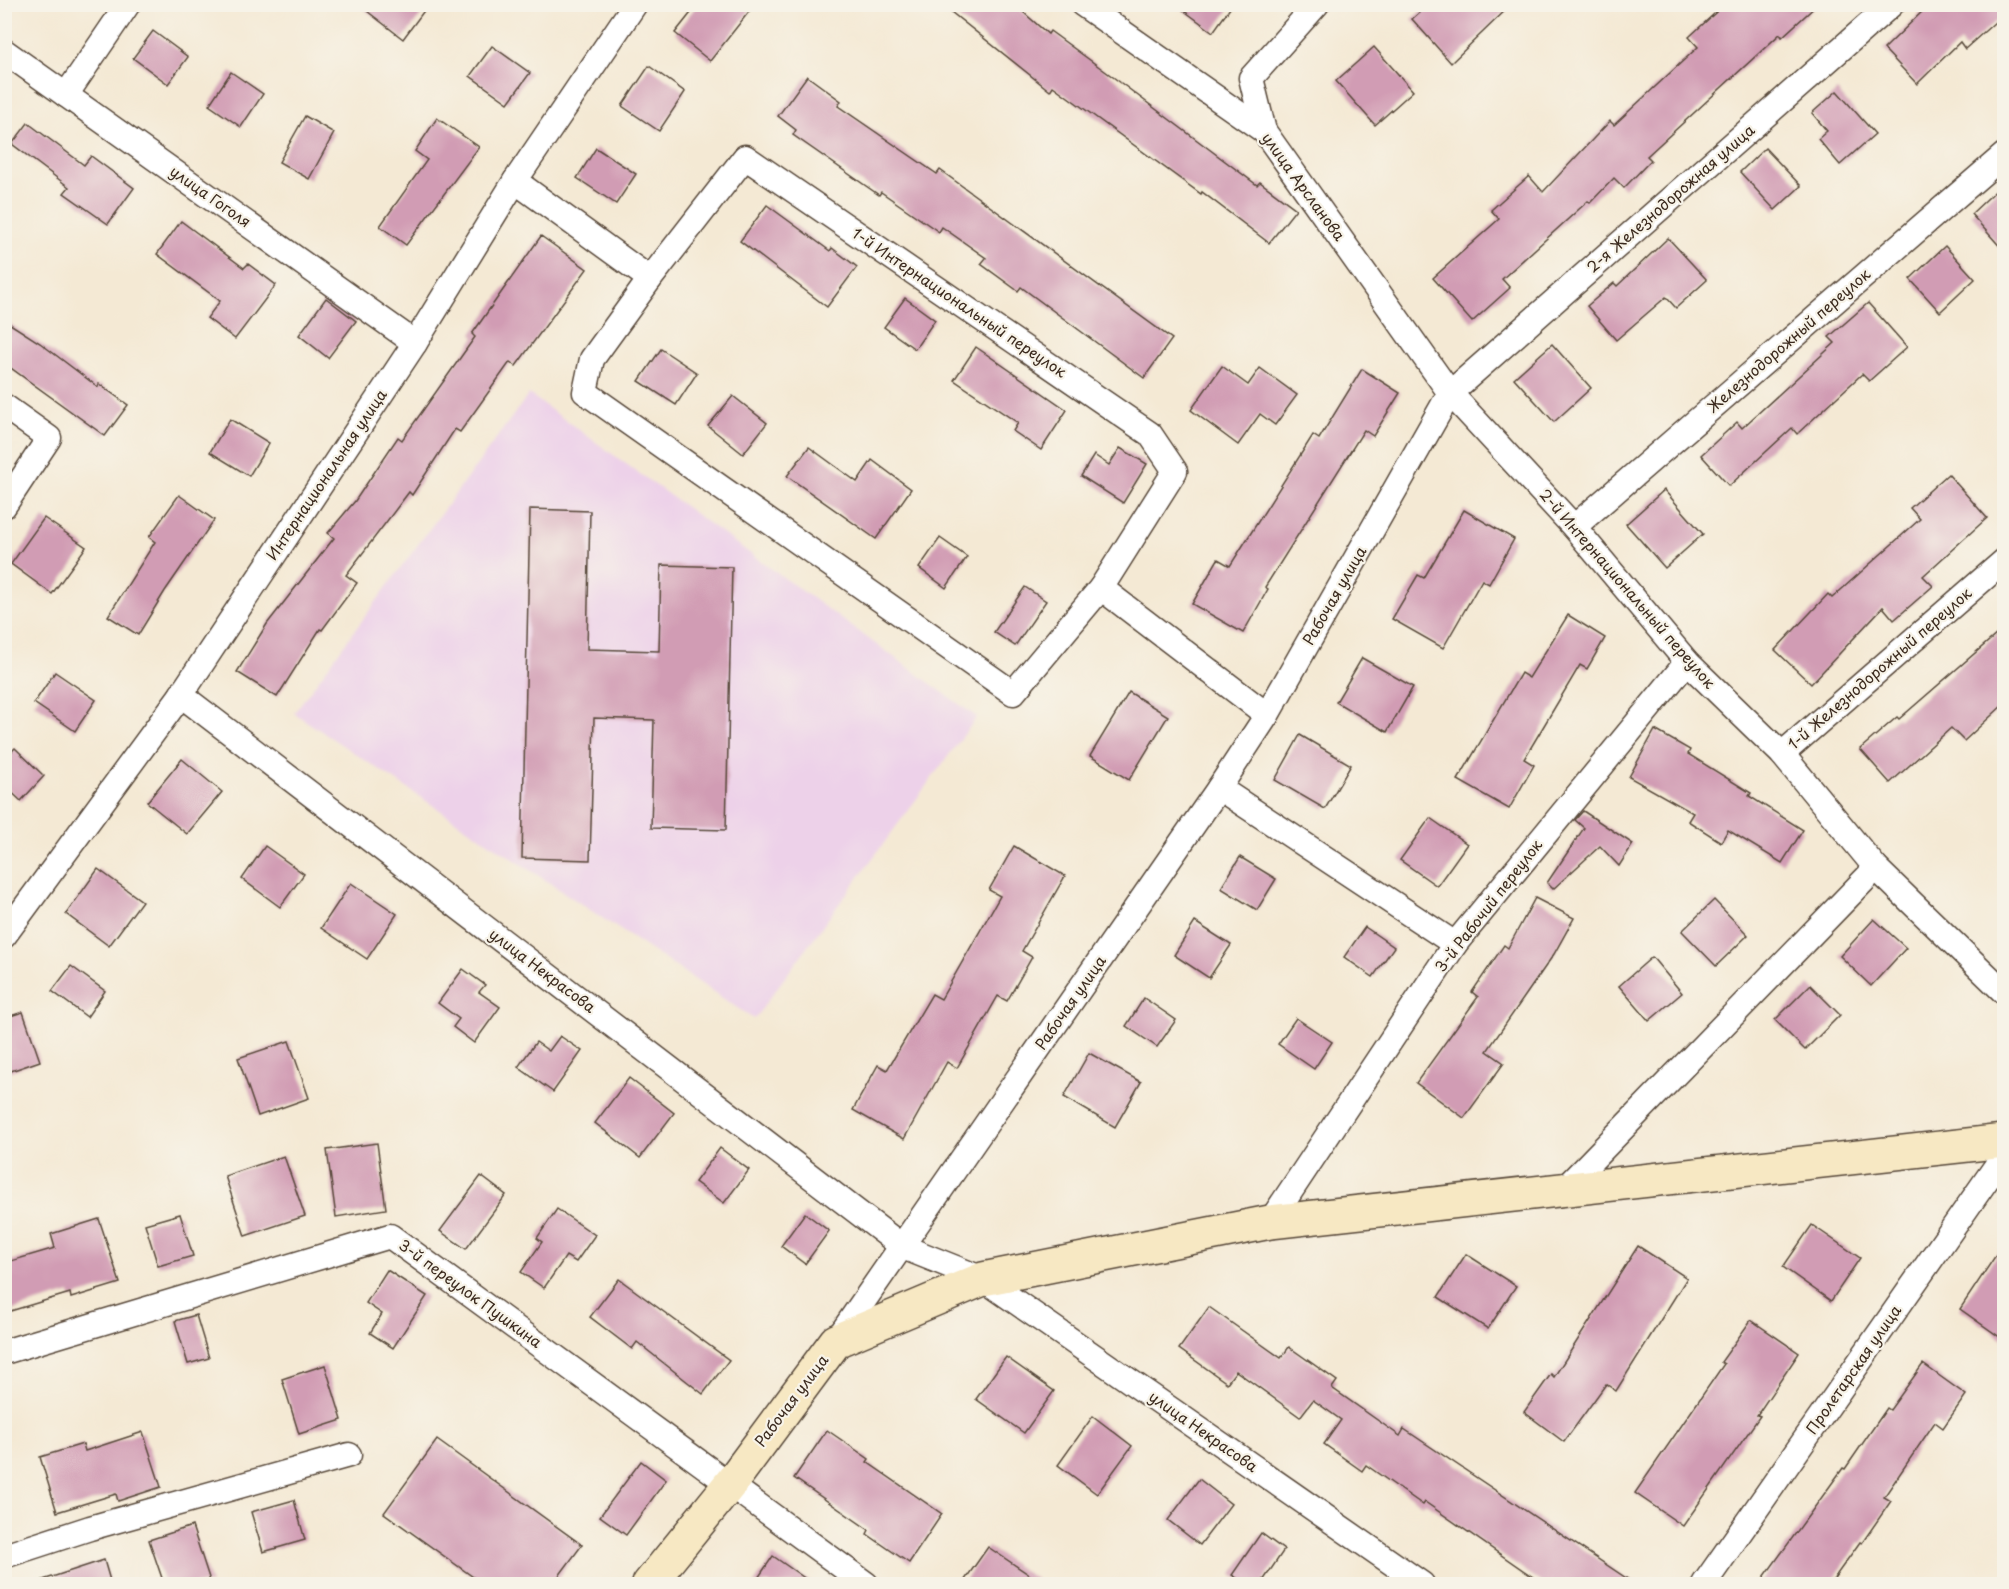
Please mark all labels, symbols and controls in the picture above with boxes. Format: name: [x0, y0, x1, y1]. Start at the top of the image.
street label: 2-я Железнодорожная улица: [1581, 118, 1759, 277]
street label: улица Арсланова: [1257, 127, 1352, 246]
street label: улица Гоголя: [166, 159, 256, 232]
street label: 1-й Интернациональный переулок: [848, 221, 1072, 382]
street label: Железнодорожный переулок: [1701, 262, 1875, 417]
street label: Интернациональная улица: [260, 384, 392, 564]
street label: 2-й Интернациональный переулок: [1535, 483, 1721, 693]
street label: Рабочая улица: [1296, 541, 1372, 649]
street label: 1-й Железнодорожный переулок: [1782, 581, 1976, 754]
street label: 3-й Рабочий переулок: [1429, 834, 1547, 976]
street label: улица Некрасова: [485, 922, 602, 1018]
street label: Рабочая улица: [1029, 950, 1111, 1054]
street label: 3-й переулок Пушкина: [394, 1233, 548, 1353]
street label: Пролетарская улица: [1799, 1299, 1906, 1438]
street label: Рабочая улица: [748, 1349, 834, 1451]
street label: улица Некрасова: [1145, 1385, 1264, 1477]

